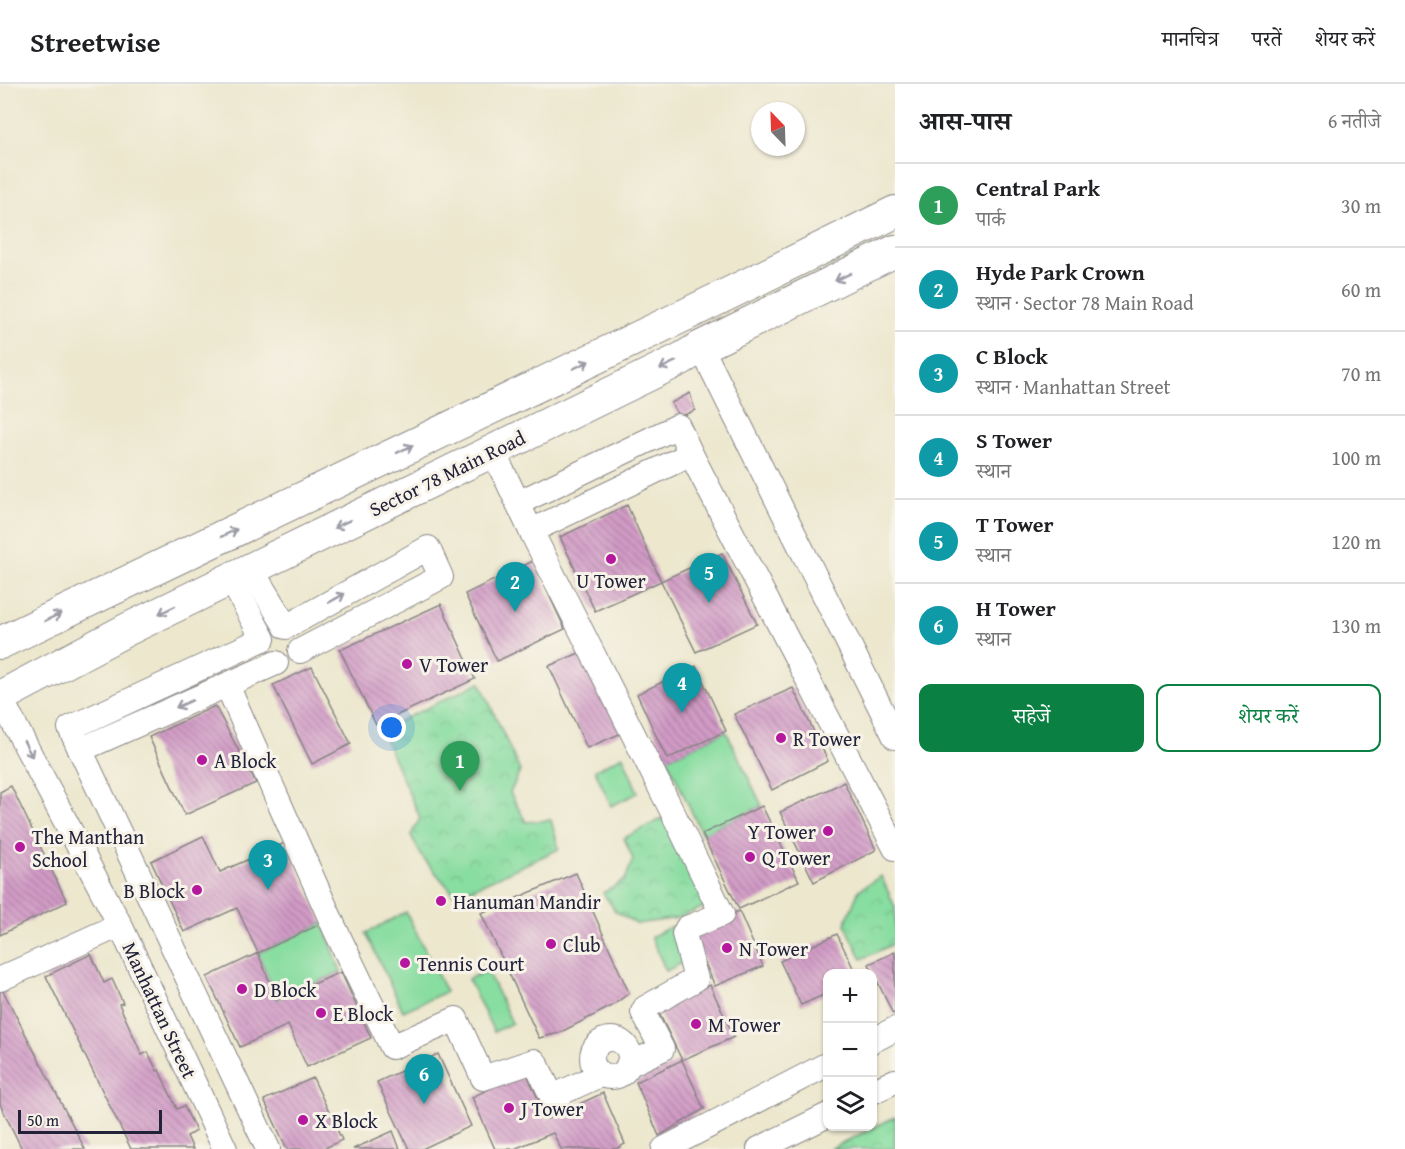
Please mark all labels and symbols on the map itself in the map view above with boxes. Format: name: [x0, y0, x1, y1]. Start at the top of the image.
north arrow: [751, 102, 805, 156]
one-way arrow: [834, 272, 852, 283]
one-way arrow: [571, 359, 589, 370]
one-way arrow: [660, 359, 678, 371]
street label: Sector 78 Main Road: [364, 422, 530, 523]
one-way arrow: [395, 443, 413, 455]
one-way arrow: [333, 518, 351, 530]
one-way arrow: [219, 527, 237, 539]
marker: U Tower: [604, 552, 618, 566]
pin: 5: [690, 554, 728, 603]
pin: 2: [496, 562, 534, 612]
place label: U Tower: [576, 566, 646, 595]
one-way arrow: [328, 592, 346, 603]
one-way arrow: [159, 605, 177, 616]
one-way arrow: [43, 611, 61, 623]
place label: V Tower: [419, 650, 488, 679]
marker: V Tower: [400, 657, 414, 671]
pin: 4: [662, 664, 702, 713]
one-way arrow: [175, 699, 193, 710]
your location: [377, 713, 406, 742]
place label: R Tower: [793, 724, 861, 753]
marker: R Tower: [774, 731, 788, 745]
one-way arrow: [22, 739, 34, 757]
pin: 1: [440, 742, 480, 791]
place label: A Block: [214, 746, 277, 775]
marker: A Block: [195, 753, 209, 767]
place label: Y Tower: [748, 817, 816, 846]
place label: The Manthan School: [32, 822, 144, 874]
marker: Y Tower: [821, 824, 835, 838]
marker: The Manthan School: [13, 840, 27, 854]
pin: 3: [248, 840, 288, 890]
place label: Q Tower: [762, 843, 830, 872]
marker: Q Tower: [743, 850, 757, 864]
place label: B Block: [123, 876, 186, 905]
marker: B Block: [190, 883, 204, 897]
place label: Hanuman Mandir: [453, 887, 601, 916]
marker: Hanuman Mandir: [434, 894, 448, 908]
place label: Club: [563, 930, 601, 959]
place label: N Tower: [739, 934, 808, 963]
street label: Manhattan Street: [116, 937, 204, 1083]
marker: Club: [544, 937, 558, 951]
marker: N Tower: [720, 941, 734, 955]
place label: Tennis Court: [417, 949, 524, 978]
marker: Tennis Court: [398, 956, 412, 970]
place label: D Block: [254, 975, 317, 1004]
marker: D Block: [235, 982, 249, 996]
place label: E Block: [333, 999, 394, 1028]
marker: E Block: [314, 1006, 328, 1020]
place label: M Tower: [708, 1010, 781, 1039]
marker: M Tower: [689, 1017, 703, 1031]
pin: 6: [404, 1054, 444, 1104]
place label: J Tower: [518, 1094, 583, 1123]
marker: J Tower: [502, 1101, 516, 1115]
place label: X Block: [315, 1106, 379, 1135]
scale bar: [18, 1107, 162, 1134]
marker: X Block: [296, 1113, 310, 1127]

